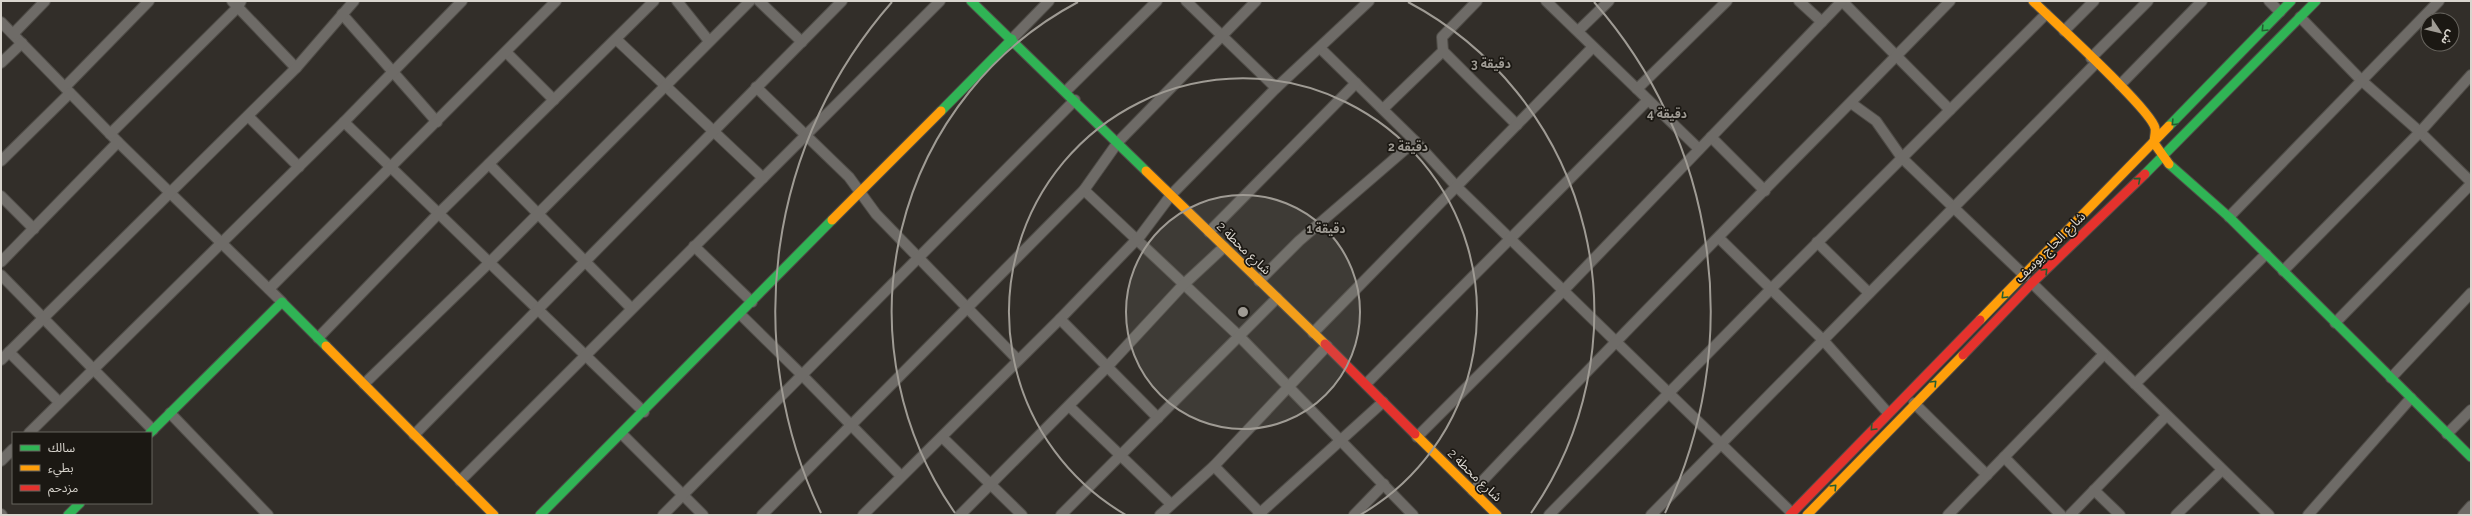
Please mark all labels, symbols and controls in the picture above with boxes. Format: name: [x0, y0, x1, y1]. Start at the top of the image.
north arrow: [2420, 12, 2460, 52]
one-way arrow: [2261, 24, 2268, 32]
text: ش: [2438, 28, 2457, 47]
text: 3 دقيقة: [1471, 57, 1511, 71]
text: 4 دقيقة: [1647, 107, 1687, 121]
one-way arrow: [2171, 118, 2178, 126]
text: 2 دقيقة: [1388, 140, 1428, 154]
one-way arrow: [2133, 177, 2141, 185]
street label: شارع الحاج يوسف: [2012, 209, 2090, 287]
street label: شارع محطة 2: [1212, 218, 1274, 280]
text: 1 دقيقة: [1306, 222, 1346, 236]
one-way arrow: [2040, 268, 2048, 276]
one-way arrow: [2001, 291, 2009, 299]
centre of rings: [1236, 305, 1250, 319]
one-way arrow: [1929, 380, 1937, 388]
one-way arrow: [1871, 423, 1878, 431]
legend: [12, 432, 152, 504]
text: سالك: [48, 441, 75, 455]
street label: شارع محطة 2: [1443, 445, 1505, 507]
text: بطيء: [48, 461, 74, 478]
text: مزدحم: [48, 481, 78, 497]
one-way arrow: [1829, 484, 1837, 492]

